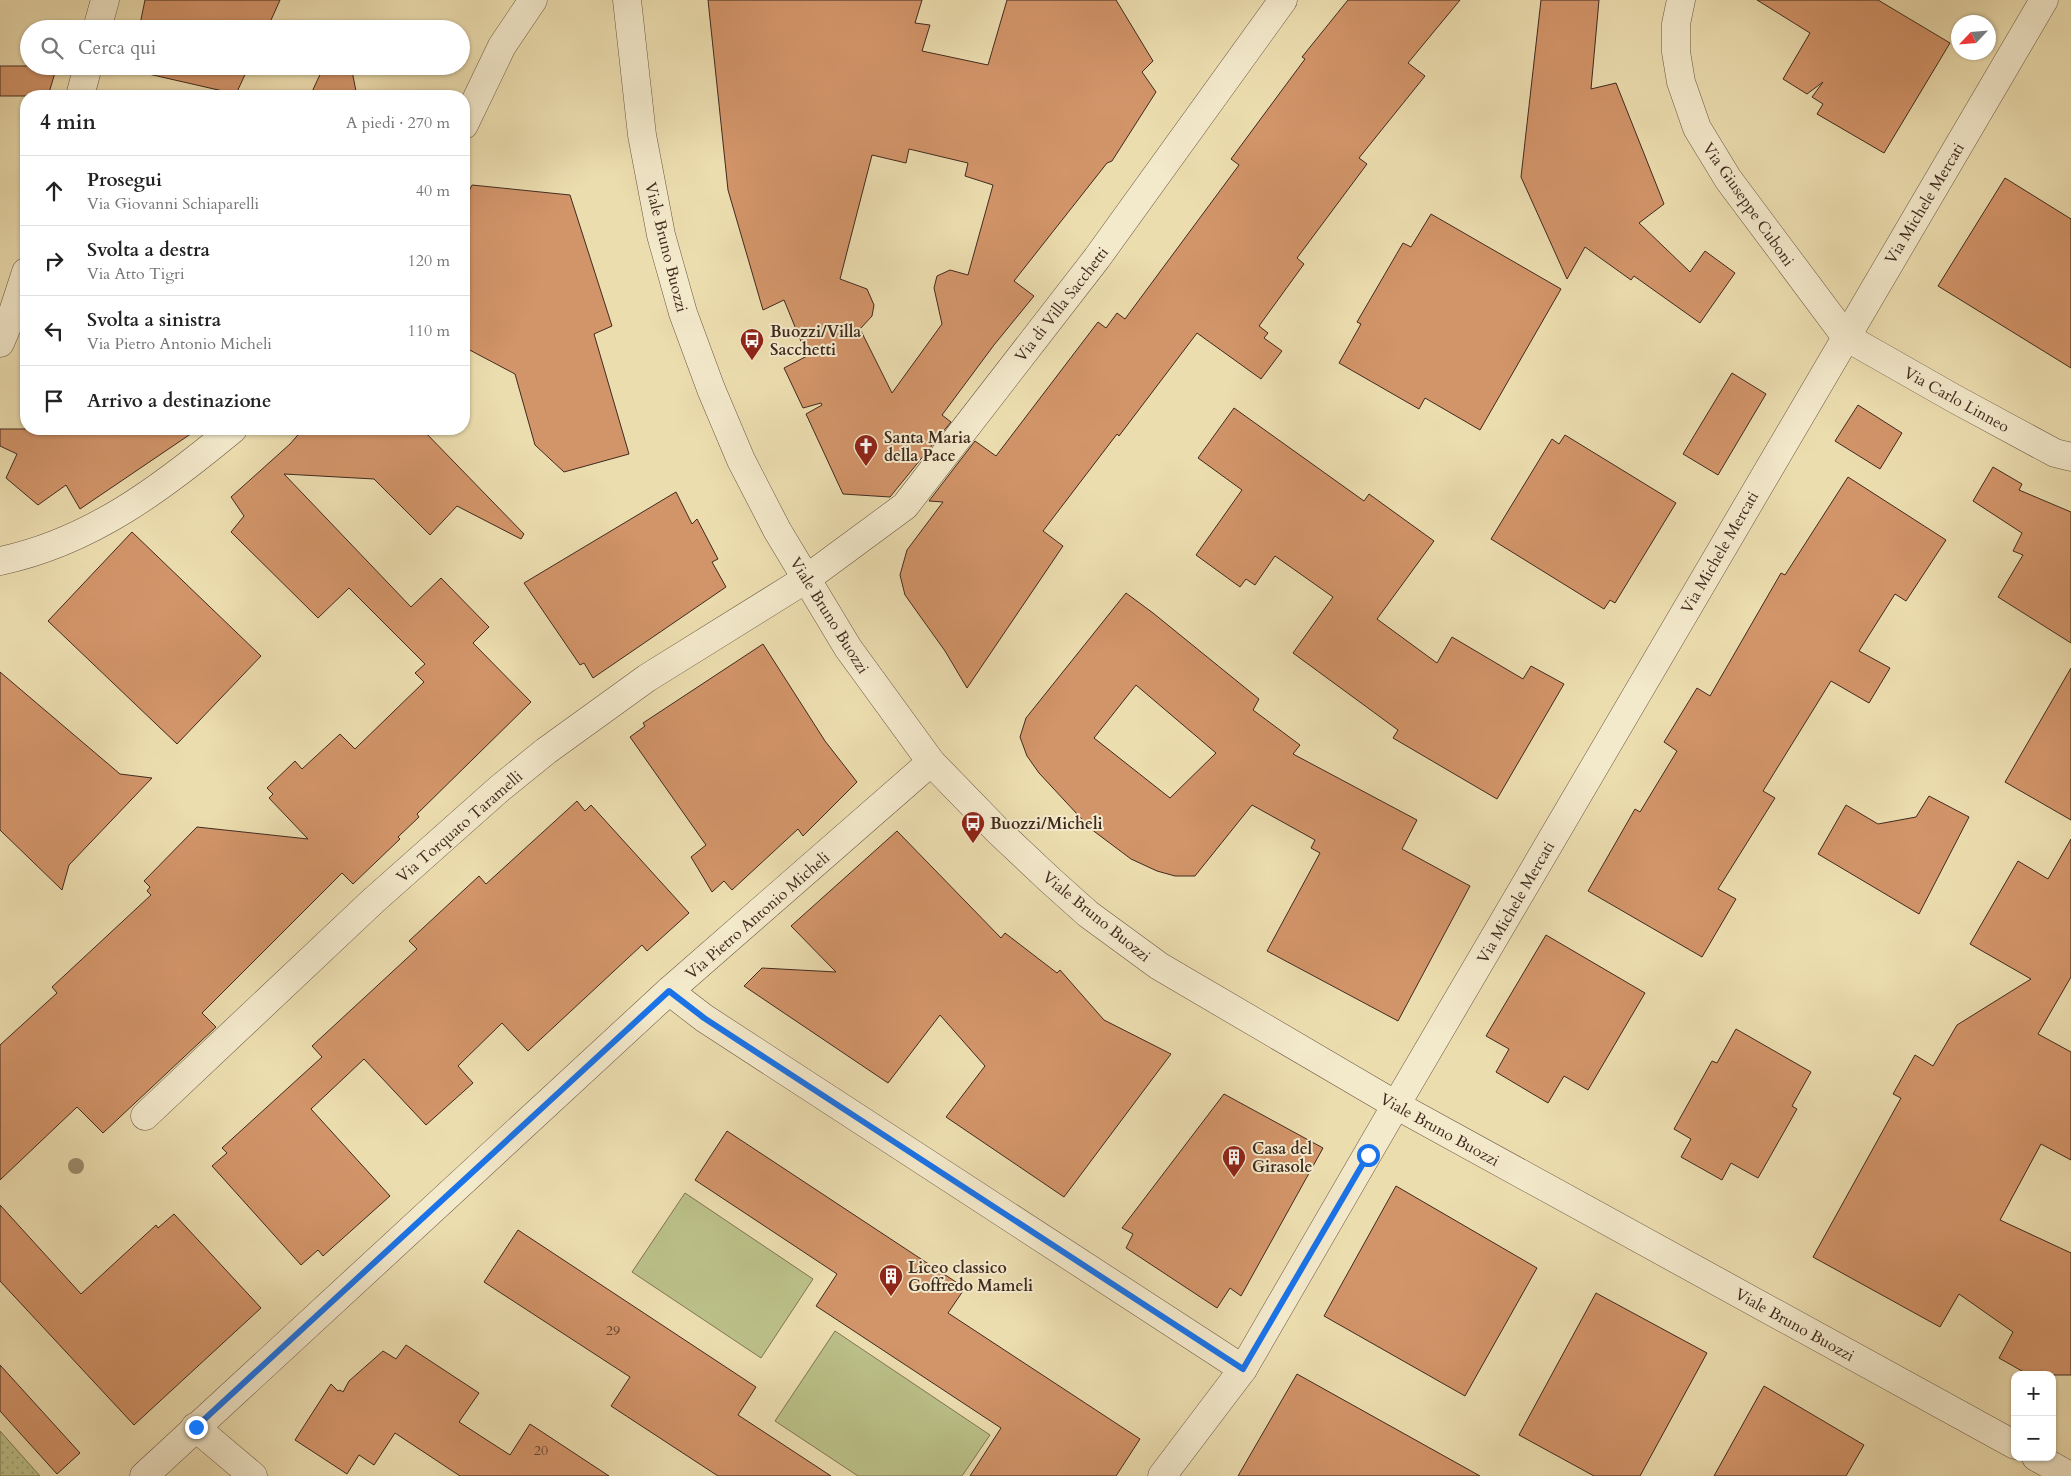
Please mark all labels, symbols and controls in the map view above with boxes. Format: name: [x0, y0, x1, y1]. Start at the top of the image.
north arrow: [1951, 15, 1996, 60]
search box: [20, 20, 470, 75]
icon: search: [38, 34, 66, 62]
text: Cerca qui: [78, 35, 156, 61]
text: 4 min: [40, 108, 96, 137]
text: A piedi · 270 m: [346, 112, 450, 134]
street label: Via Giuseppe Cuboni: [1697, 138, 1799, 271]
street label: Via Michele Mercati: [1880, 138, 1970, 268]
text: Prosegui: [87, 167, 162, 193]
icon: ahead: [40, 177, 68, 205]
text: 40 m: [416, 180, 450, 202]
street label: Viale Bruno Buozzi: [639, 180, 693, 315]
text: Via Giovanni Schiaparelli: [87, 193, 259, 215]
text: Svolta a destra: [87, 237, 210, 263]
street label: Via di Villa Sacchetti: [1010, 242, 1114, 367]
icon: right: [40, 247, 68, 275]
text: 120 m: [408, 250, 450, 272]
text: Via Atto Tigri: [87, 263, 184, 285]
text: Svolta a sinistra: [87, 307, 221, 333]
icon: left: [40, 317, 68, 345]
text: 110 m: [408, 320, 450, 342]
place label: Buozzi/Villa Sacchetti: [770, 321, 861, 361]
bus stop icon: Buozzi/Villa Sacchetti: [739, 327, 765, 361]
text: Via Pietro Antonio Micheli: [87, 333, 272, 355]
street label: Via Carlo Linneo: [1900, 362, 2014, 438]
icon: arrive: [40, 387, 68, 415]
text: Arrivo a destinazione: [87, 388, 271, 414]
place label: Santa Maria della Pace: [884, 427, 971, 467]
church icon: Santa Maria della Pace: [853, 433, 879, 467]
street label: Via Michele Mercati: [1676, 487, 1764, 618]
street label: Viale Bruno Buozzi: [784, 553, 874, 678]
street label: Via Torquato Taramelli: [392, 765, 528, 888]
bus stop icon: Buozzi/Micheli: [960, 810, 986, 844]
place label: Buozzi/Micheli: [990, 813, 1103, 835]
street label: Via Michele Mercati: [1472, 837, 1560, 968]
street label: Via Pietro Antonio Micheli: [681, 847, 835, 985]
street label: Viale Bruno Buozzi: [1038, 866, 1156, 968]
street label: Viale Bruno Buozzi: [1376, 1088, 1504, 1172]
place label: Casa del Girasole: [1252, 1138, 1313, 1178]
building icon: Casa del Girasole: [1221, 1144, 1247, 1178]
route start: [1357, 1144, 1380, 1167]
place label: Liceo classico Goffredo Mameli: [908, 1257, 1033, 1297]
building icon: Liceo classico Goffredo Mameli: [878, 1263, 904, 1297]
street label: Viale Bruno Buozzi: [1731, 1283, 1859, 1367]
house number: 29: [606, 1321, 620, 1340]
map controls: [2011, 1371, 2056, 1461]
button: +: [2011, 1371, 2056, 1416]
route end: [185, 1416, 208, 1439]
button: −: [2011, 1416, 2056, 1461]
house number: 20: [534, 1441, 548, 1460]

